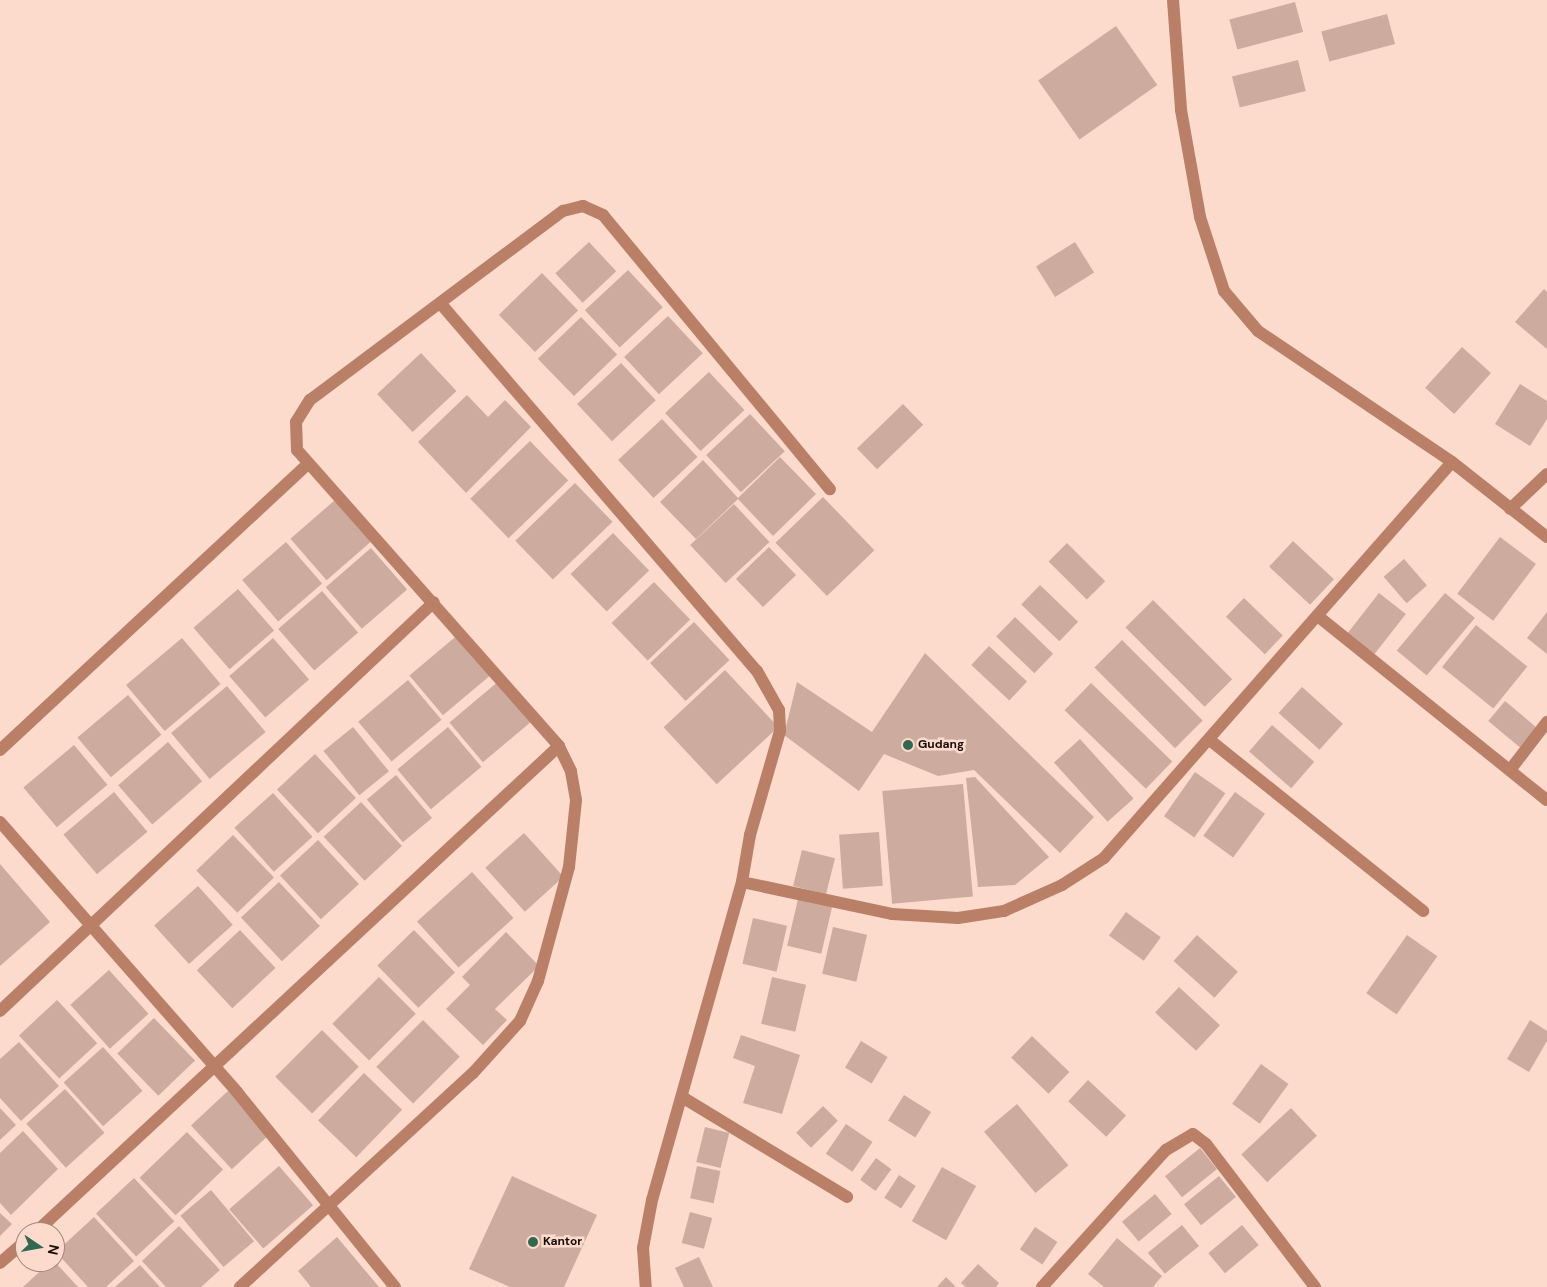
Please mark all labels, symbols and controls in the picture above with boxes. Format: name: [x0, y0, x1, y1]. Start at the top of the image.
place label: Gudang: [918, 738, 964, 752]
marker: Gudang: [902, 739, 914, 751]
north arrow: [15, 1222, 65, 1272]
place label: Kantor: [543, 1235, 582, 1249]
marker: Kantor: [527, 1236, 539, 1248]
text: N: [44, 1243, 64, 1257]

